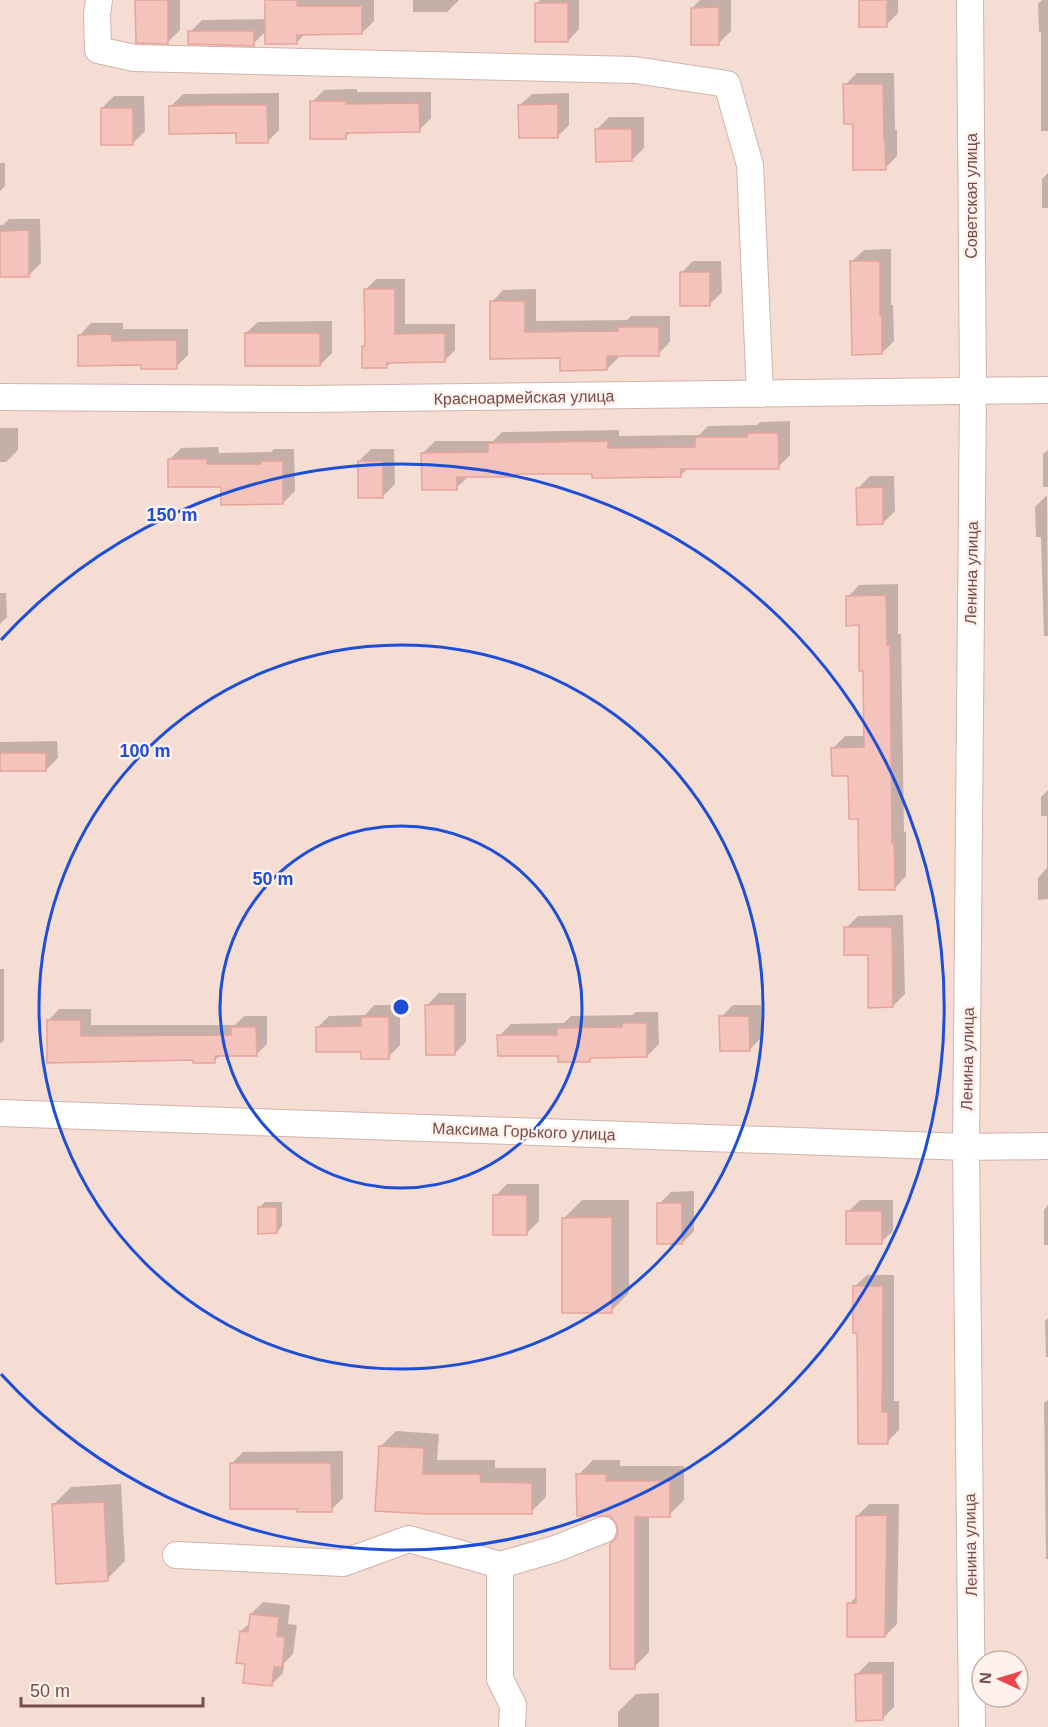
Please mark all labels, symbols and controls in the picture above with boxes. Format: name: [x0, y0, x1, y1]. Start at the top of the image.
street label: Советская улица: [963, 133, 980, 259]
street label: Красноармейская улица: [433, 387, 615, 408]
text: 150 m: [146, 505, 198, 525]
street label: Ленина улица: [962, 521, 981, 625]
text: 100 m: [119, 741, 171, 761]
text: 50 m: [252, 869, 294, 889]
centre of rings: [391, 997, 411, 1017]
street label: Ленина улица: [958, 1007, 977, 1111]
street label: Максима Горького улица: [432, 1120, 616, 1143]
street label: Ленина улица: [961, 1493, 980, 1597]
north arrow: [970, 1649, 1030, 1709]
scale bar: [21, 1670, 202, 1708]
text: N: [977, 1672, 994, 1684]
text: 50 m: [30, 1681, 70, 1701]

